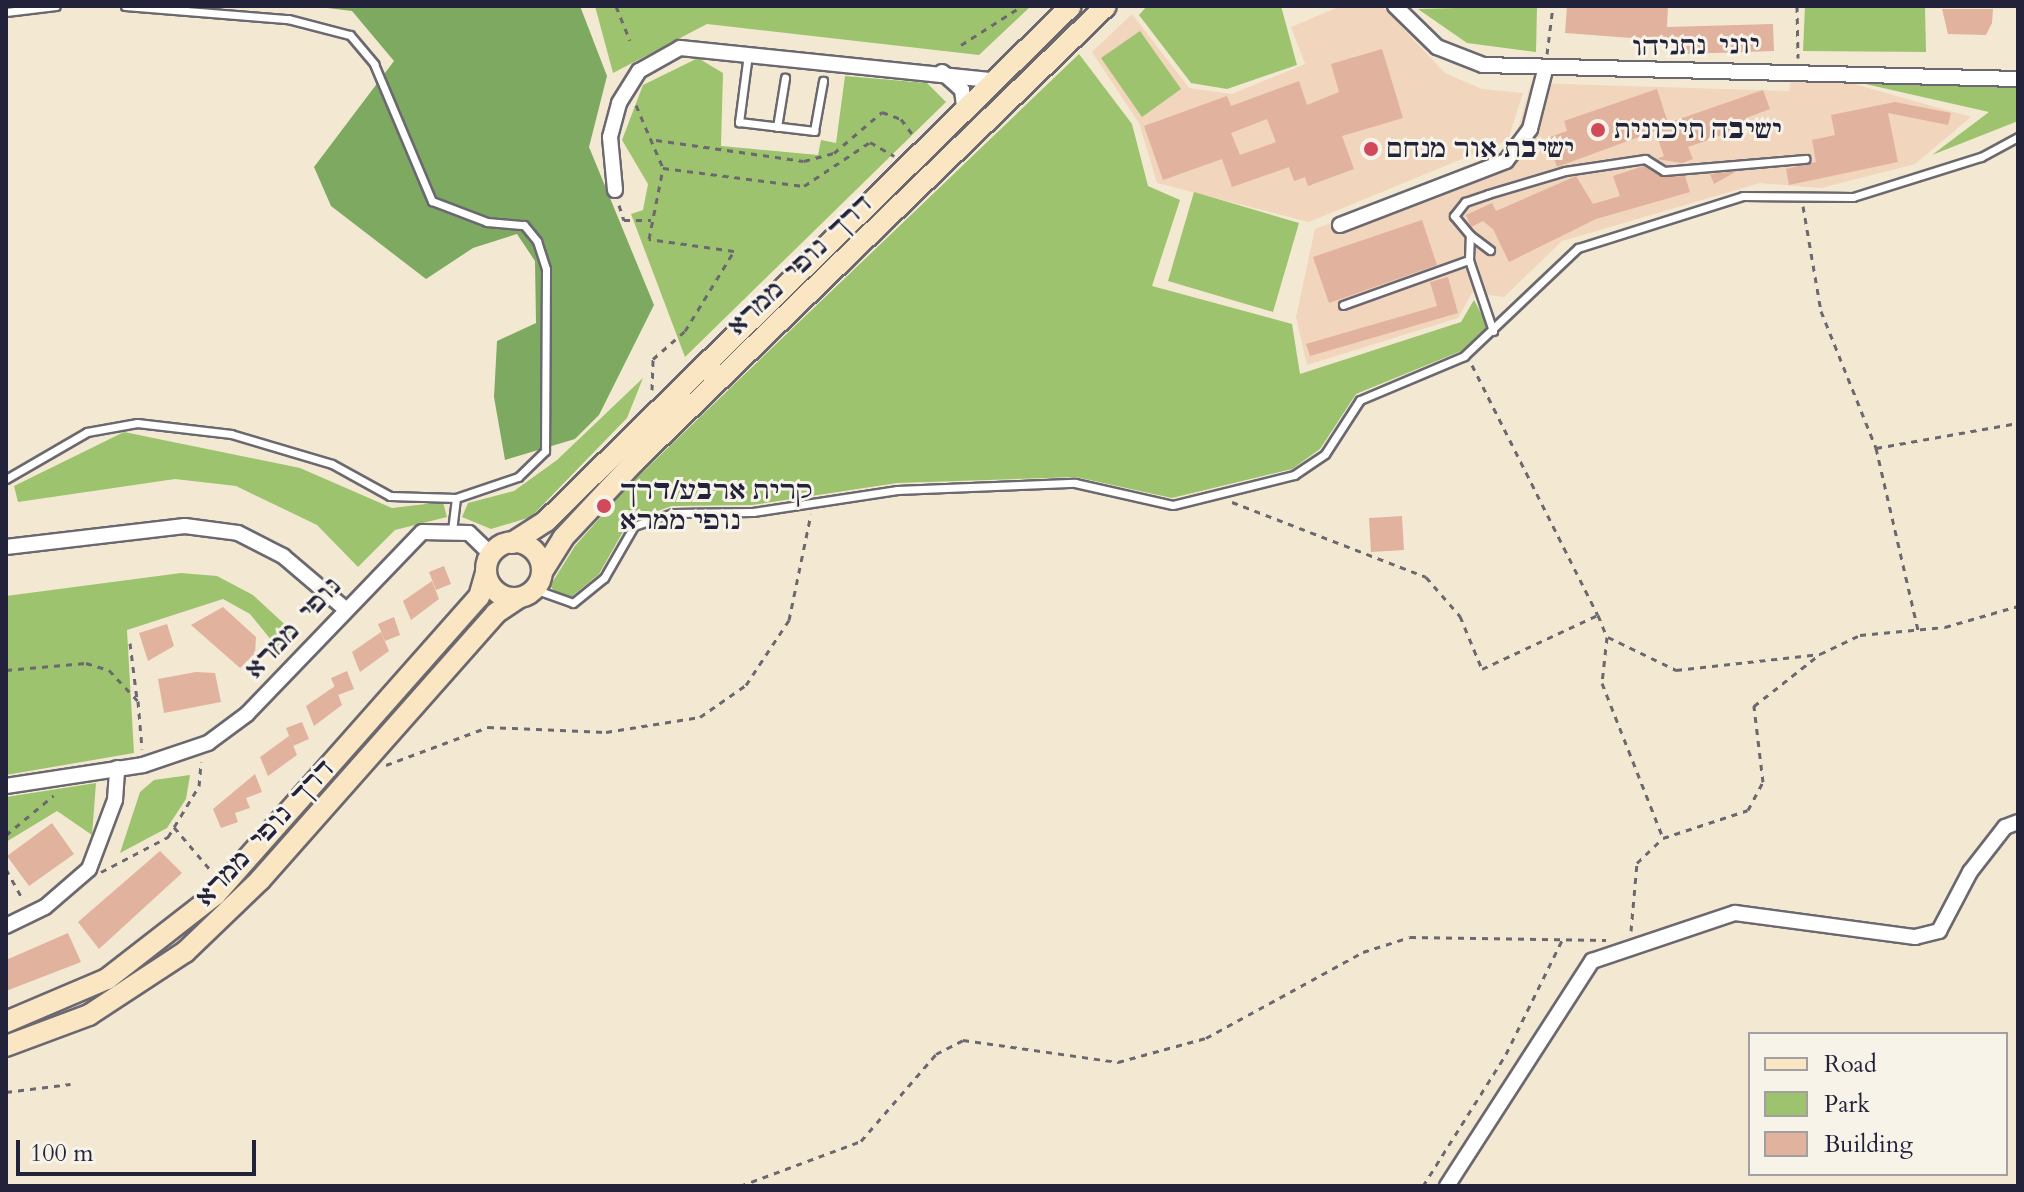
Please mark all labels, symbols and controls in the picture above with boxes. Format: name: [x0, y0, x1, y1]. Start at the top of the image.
street label: יוני נתניהו: [1635, 29, 1757, 63]
place label: ישיבה תיכונית: [1614, 114, 1782, 146]
marker: ישיבה תיכונית: [1589, 121, 1607, 139]
place label: ישיבת אור מנחם: [1387, 133, 1574, 165]
marker: ישיבת אור מנחם: [1362, 140, 1380, 158]
street label: דרך נופי ממרא: [726, 192, 874, 338]
place label: קרית ארבע/דרך נופי ממרא: [620, 475, 813, 536]
marker: קרית ארבע/דרך נופי ממרא: [595, 497, 613, 515]
street label: נופי ממרא: [241, 573, 345, 683]
street label: דרך נופי ממרא: [193, 758, 337, 908]
legend: [1748, 1032, 2008, 1176]
text: Road: [1824, 1048, 1877, 1081]
text: Park: [1824, 1088, 1870, 1121]
scale bar: [20, 1124, 260, 1174]
text: Building: [1824, 1128, 1913, 1161]
text: 100 m: [30, 1137, 94, 1170]

